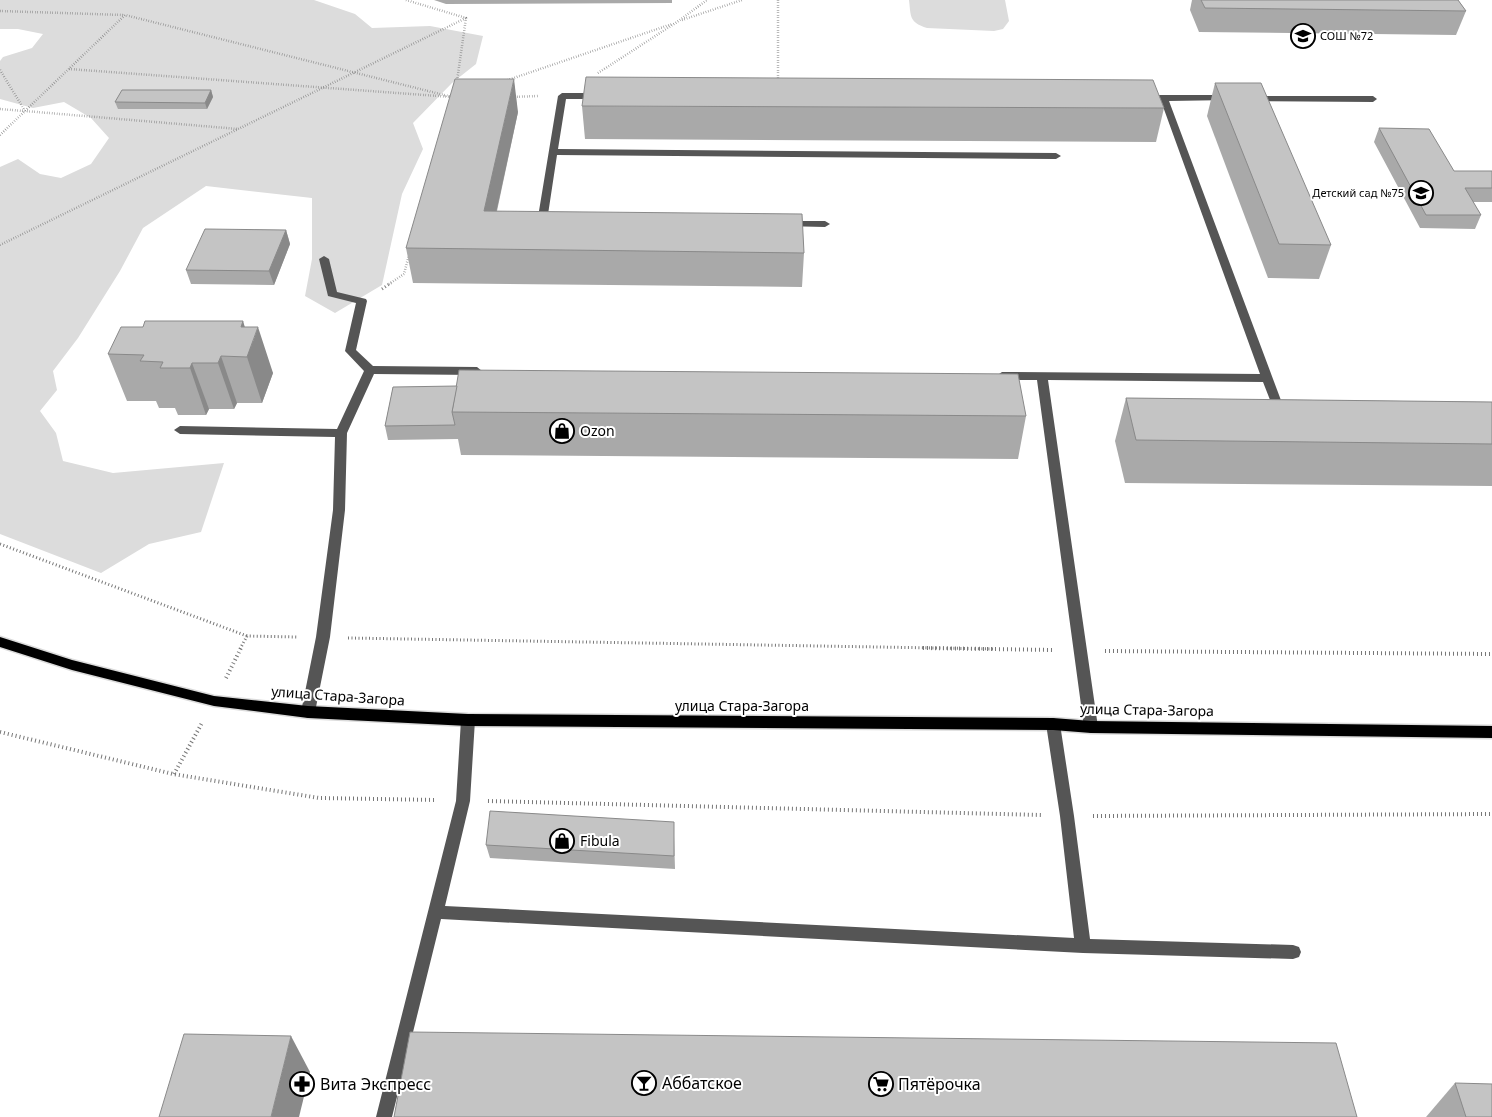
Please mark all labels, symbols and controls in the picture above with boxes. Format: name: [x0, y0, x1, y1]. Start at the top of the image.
school or university icon: СОШ №72: [1290, 23, 1316, 49]
place label: СОШ №72: [1320, 28, 1373, 43]
school or university icon: Детский сад №75: [1408, 180, 1434, 206]
place label: Детский сад №75: [1312, 185, 1404, 200]
shop icon: Ozon: [549, 418, 575, 444]
place label: Ozon: [580, 421, 615, 440]
street label: улица Стара-Загора: [271, 681, 405, 710]
street label: улица Стара-Загора: [675, 696, 809, 715]
street label: улица Стара-Загора: [1080, 699, 1214, 720]
shop icon: Fibula: [549, 828, 575, 854]
place label: Fibula: [580, 831, 620, 850]
bar icon: Аббатское: [631, 1070, 657, 1096]
pharmacy icon: Вита Экспресс: [289, 1071, 315, 1097]
supermarket icon: Пятёрочка: [868, 1071, 894, 1097]
place label: Аббатское: [662, 1072, 742, 1094]
place label: Вита Экспресс: [320, 1073, 431, 1095]
place label: Пятёрочка: [898, 1073, 981, 1095]

